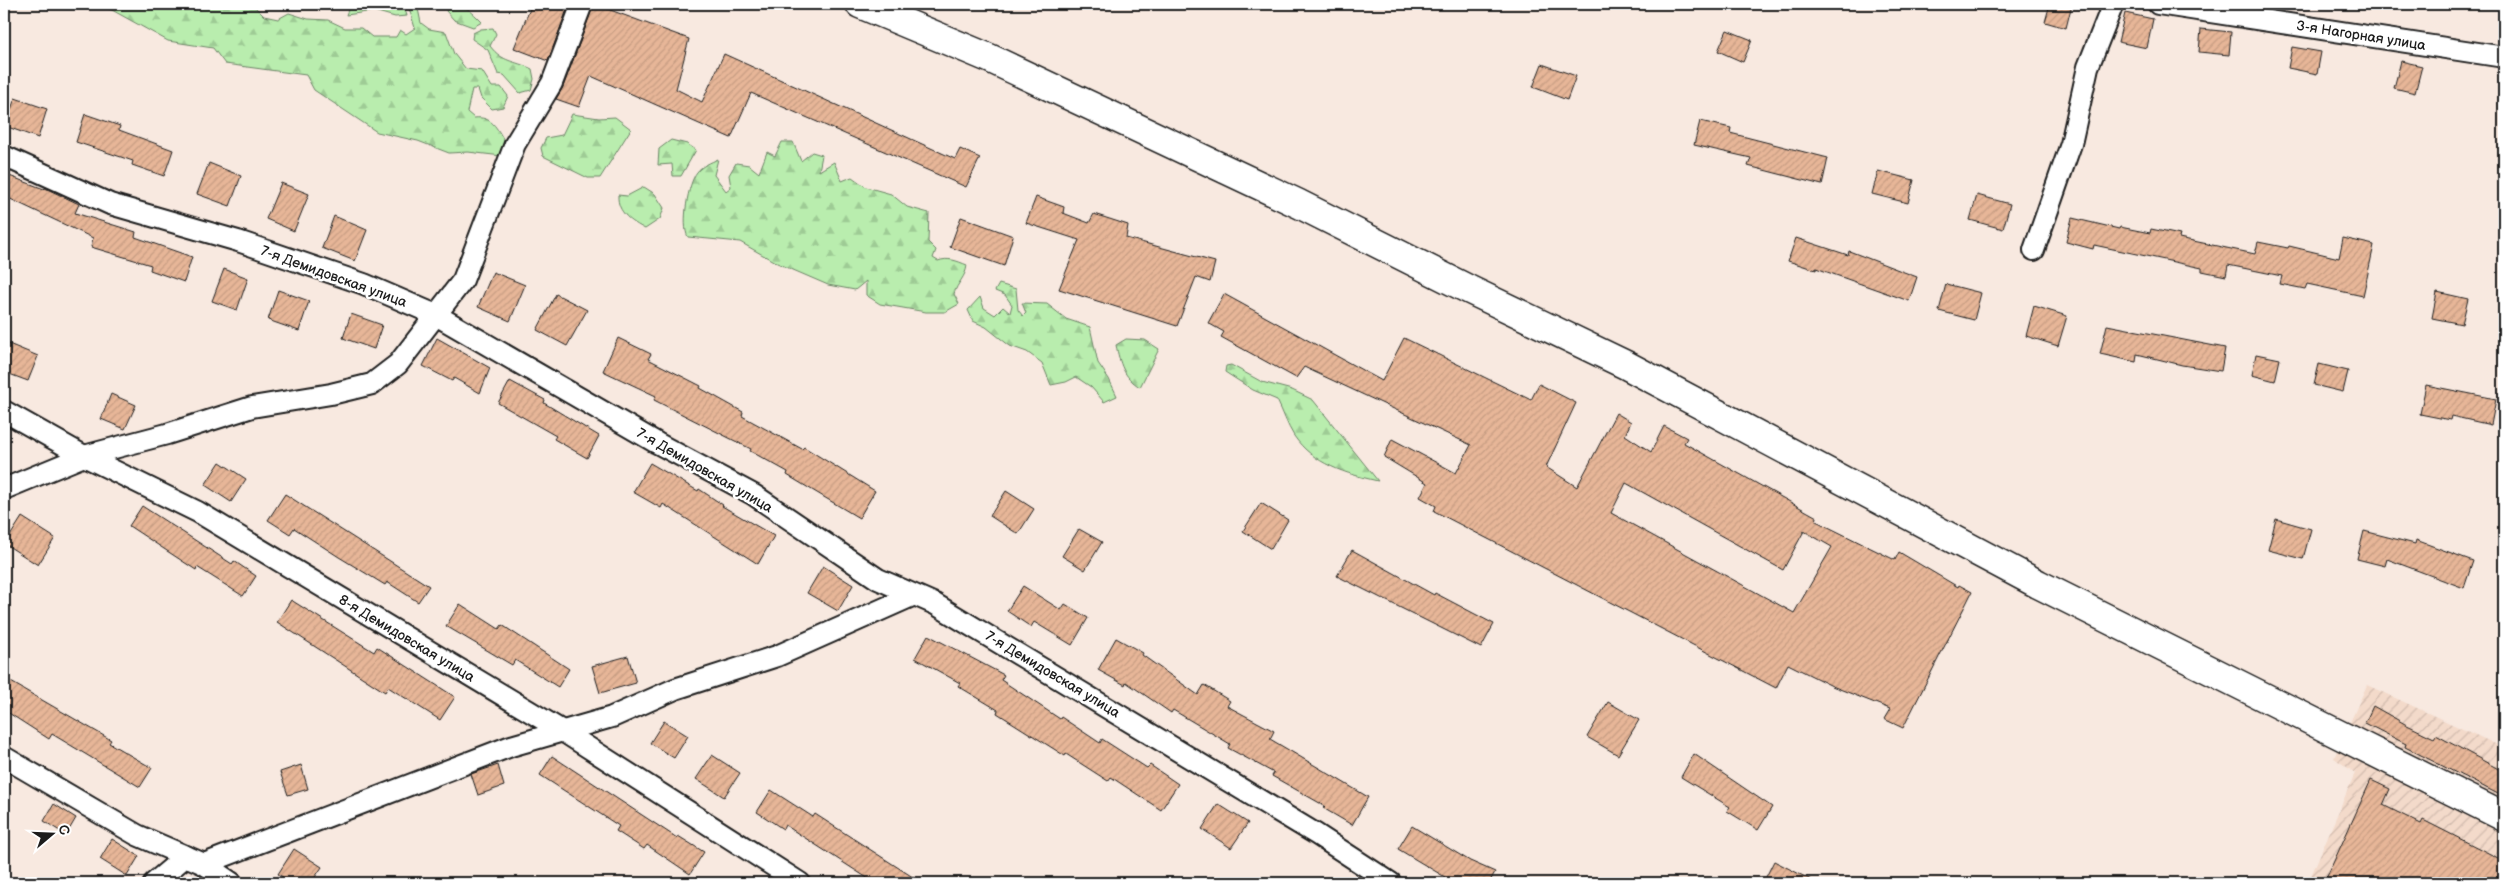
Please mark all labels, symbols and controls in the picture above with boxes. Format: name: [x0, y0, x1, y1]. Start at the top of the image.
street label: 3-я Нагорная улица: [2295, 17, 2428, 54]
street label: 7-я Демидовская улица: [259, 242, 410, 311]
street label: 7-я Демидовская улица: [634, 425, 776, 517]
street label: 8-я Демидовская улица: [336, 591, 478, 686]
street label: 7-я Демидовская улица: [982, 627, 1124, 722]
north arrow: [28, 810, 78, 860]
text: С: [54, 823, 74, 838]

